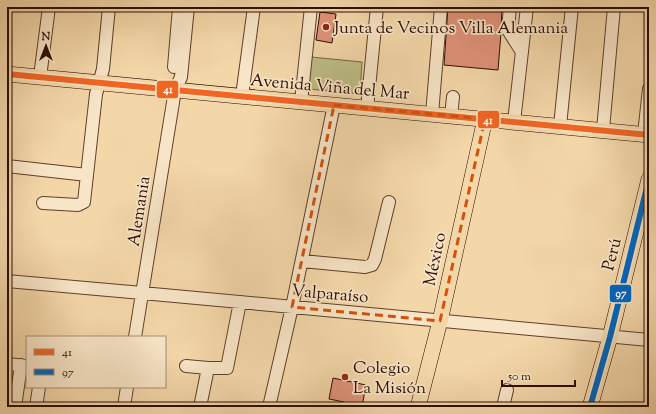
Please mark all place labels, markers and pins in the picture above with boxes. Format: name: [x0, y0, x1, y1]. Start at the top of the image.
place label: Junta de Vecinos Villa Alemania: [333, 17, 568, 41]
marker: Junta de Vecinos Villa Alemania: [321, 22, 331, 32]
place label: Colegio La Misión: [353, 357, 426, 401]
marker: Colegio La Misión: [340, 372, 350, 382]

